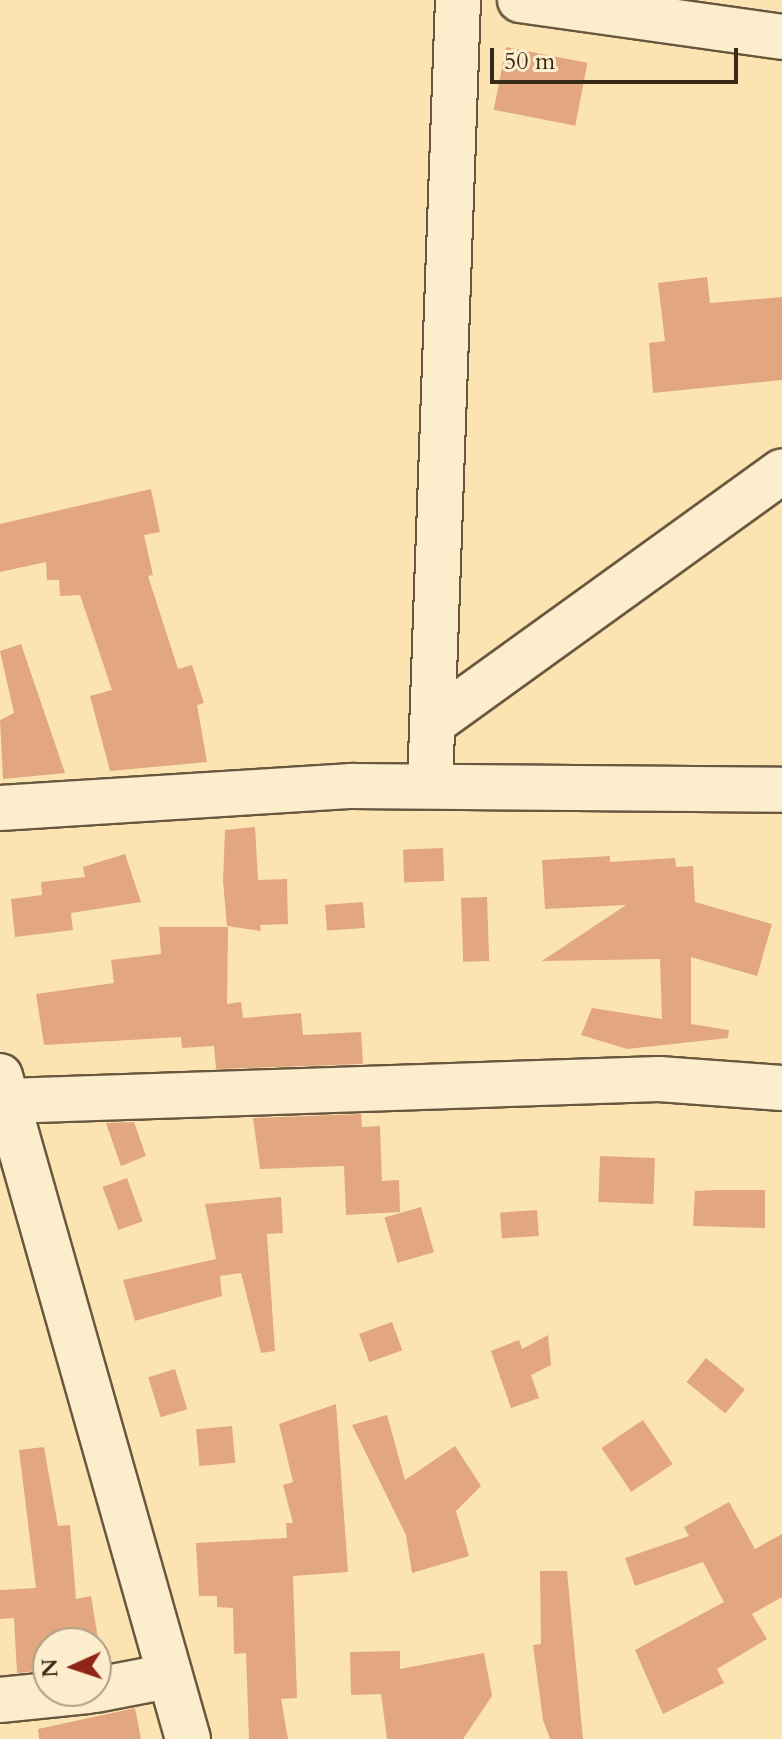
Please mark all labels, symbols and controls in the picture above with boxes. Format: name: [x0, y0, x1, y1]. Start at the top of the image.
scale bar: [494, 32, 742, 82]
text: 50 m: [504, 45, 555, 78]
north arrow: [32, 1627, 112, 1707]
text: N: [35, 1658, 66, 1678]

